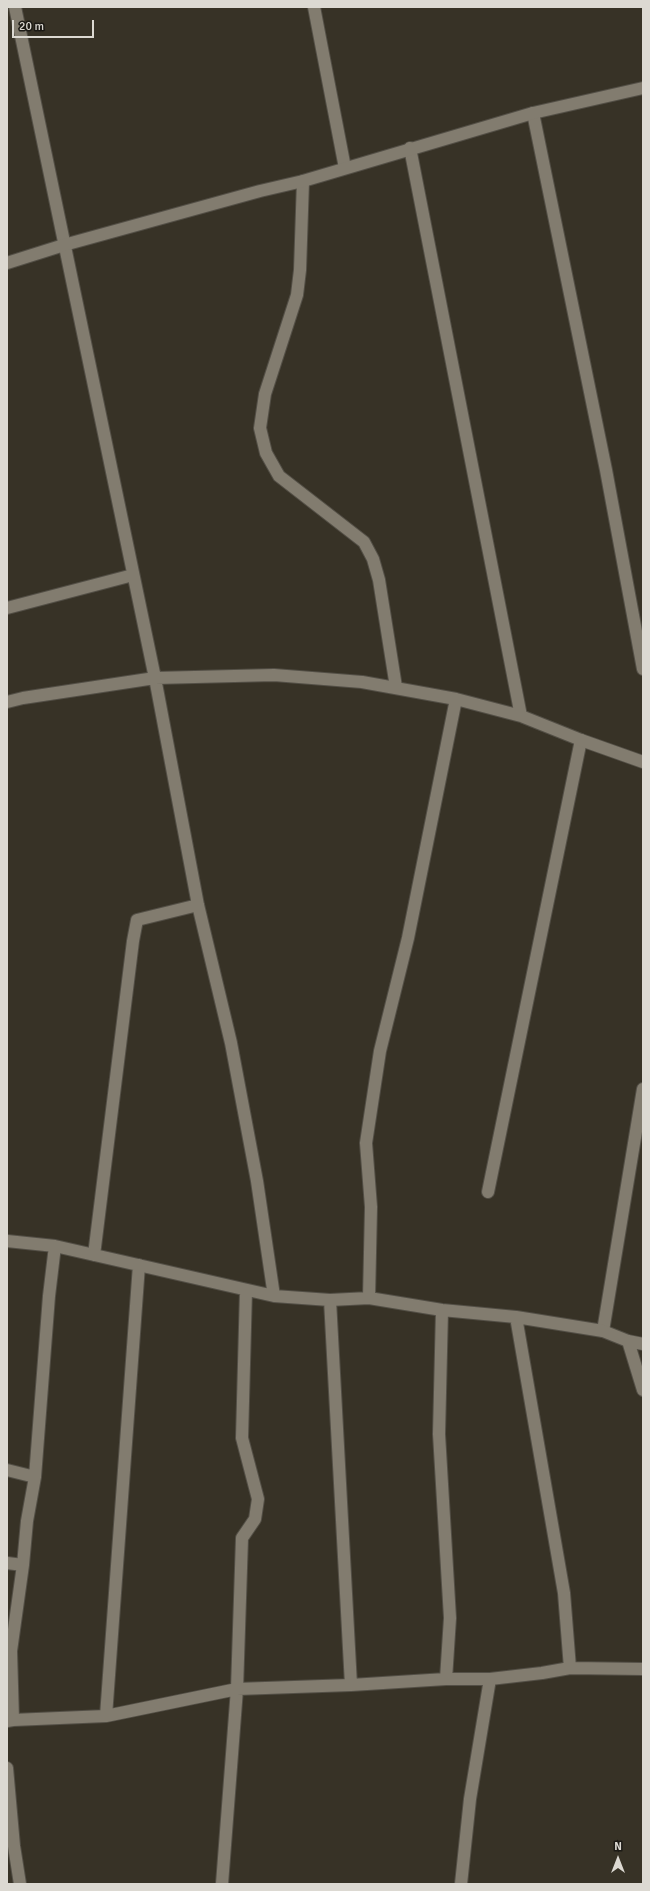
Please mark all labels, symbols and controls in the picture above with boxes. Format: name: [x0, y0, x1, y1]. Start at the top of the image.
scale bar: [14, 12, 96, 38]
text: 20 m: [19, 19, 44, 34]
north arrow: [598, 1839, 638, 1879]
text: N: [614, 1840, 622, 1853]

